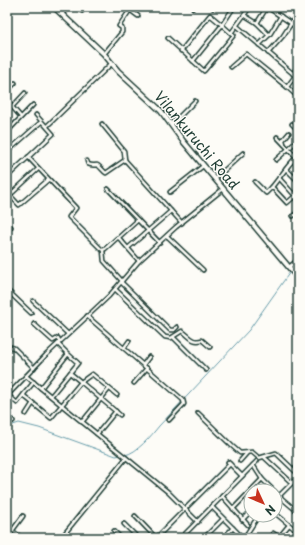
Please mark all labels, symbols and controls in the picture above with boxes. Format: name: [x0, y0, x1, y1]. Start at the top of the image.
street label: Vilankuruchi Road: [150, 86, 244, 194]
north arrow: [243, 483, 283, 523]
text: N: [261, 501, 280, 520]

